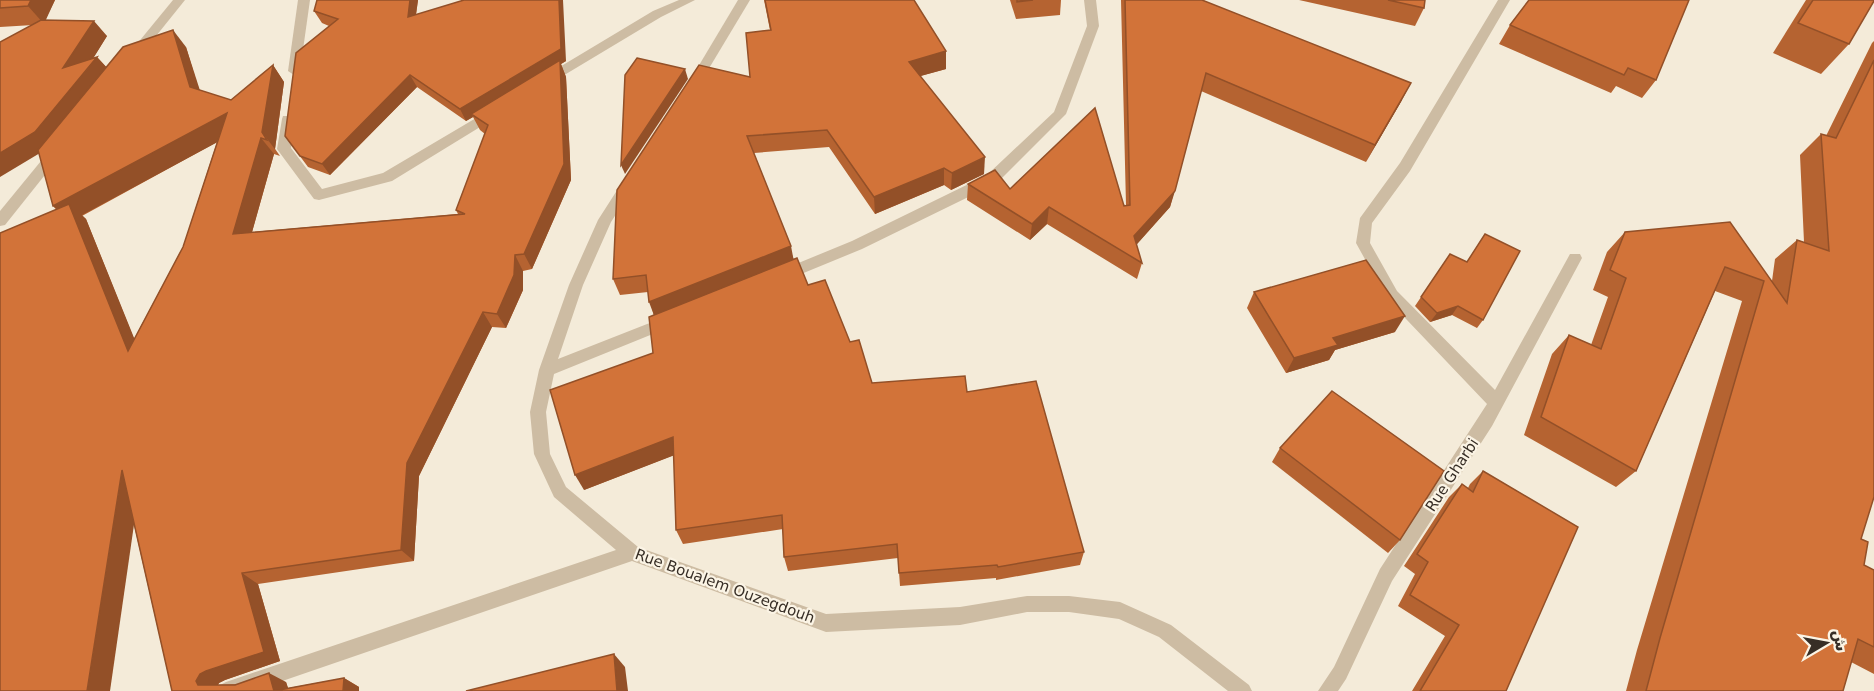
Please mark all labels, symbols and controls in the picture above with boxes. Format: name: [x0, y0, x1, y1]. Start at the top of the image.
street label: Rue Gharbi: [1422, 435, 1482, 515]
street label: Rue Boualem Ouzegdouh: [633, 545, 817, 627]
north arrow: [1796, 613, 1856, 673]
text: ش: [1829, 628, 1852, 653]

